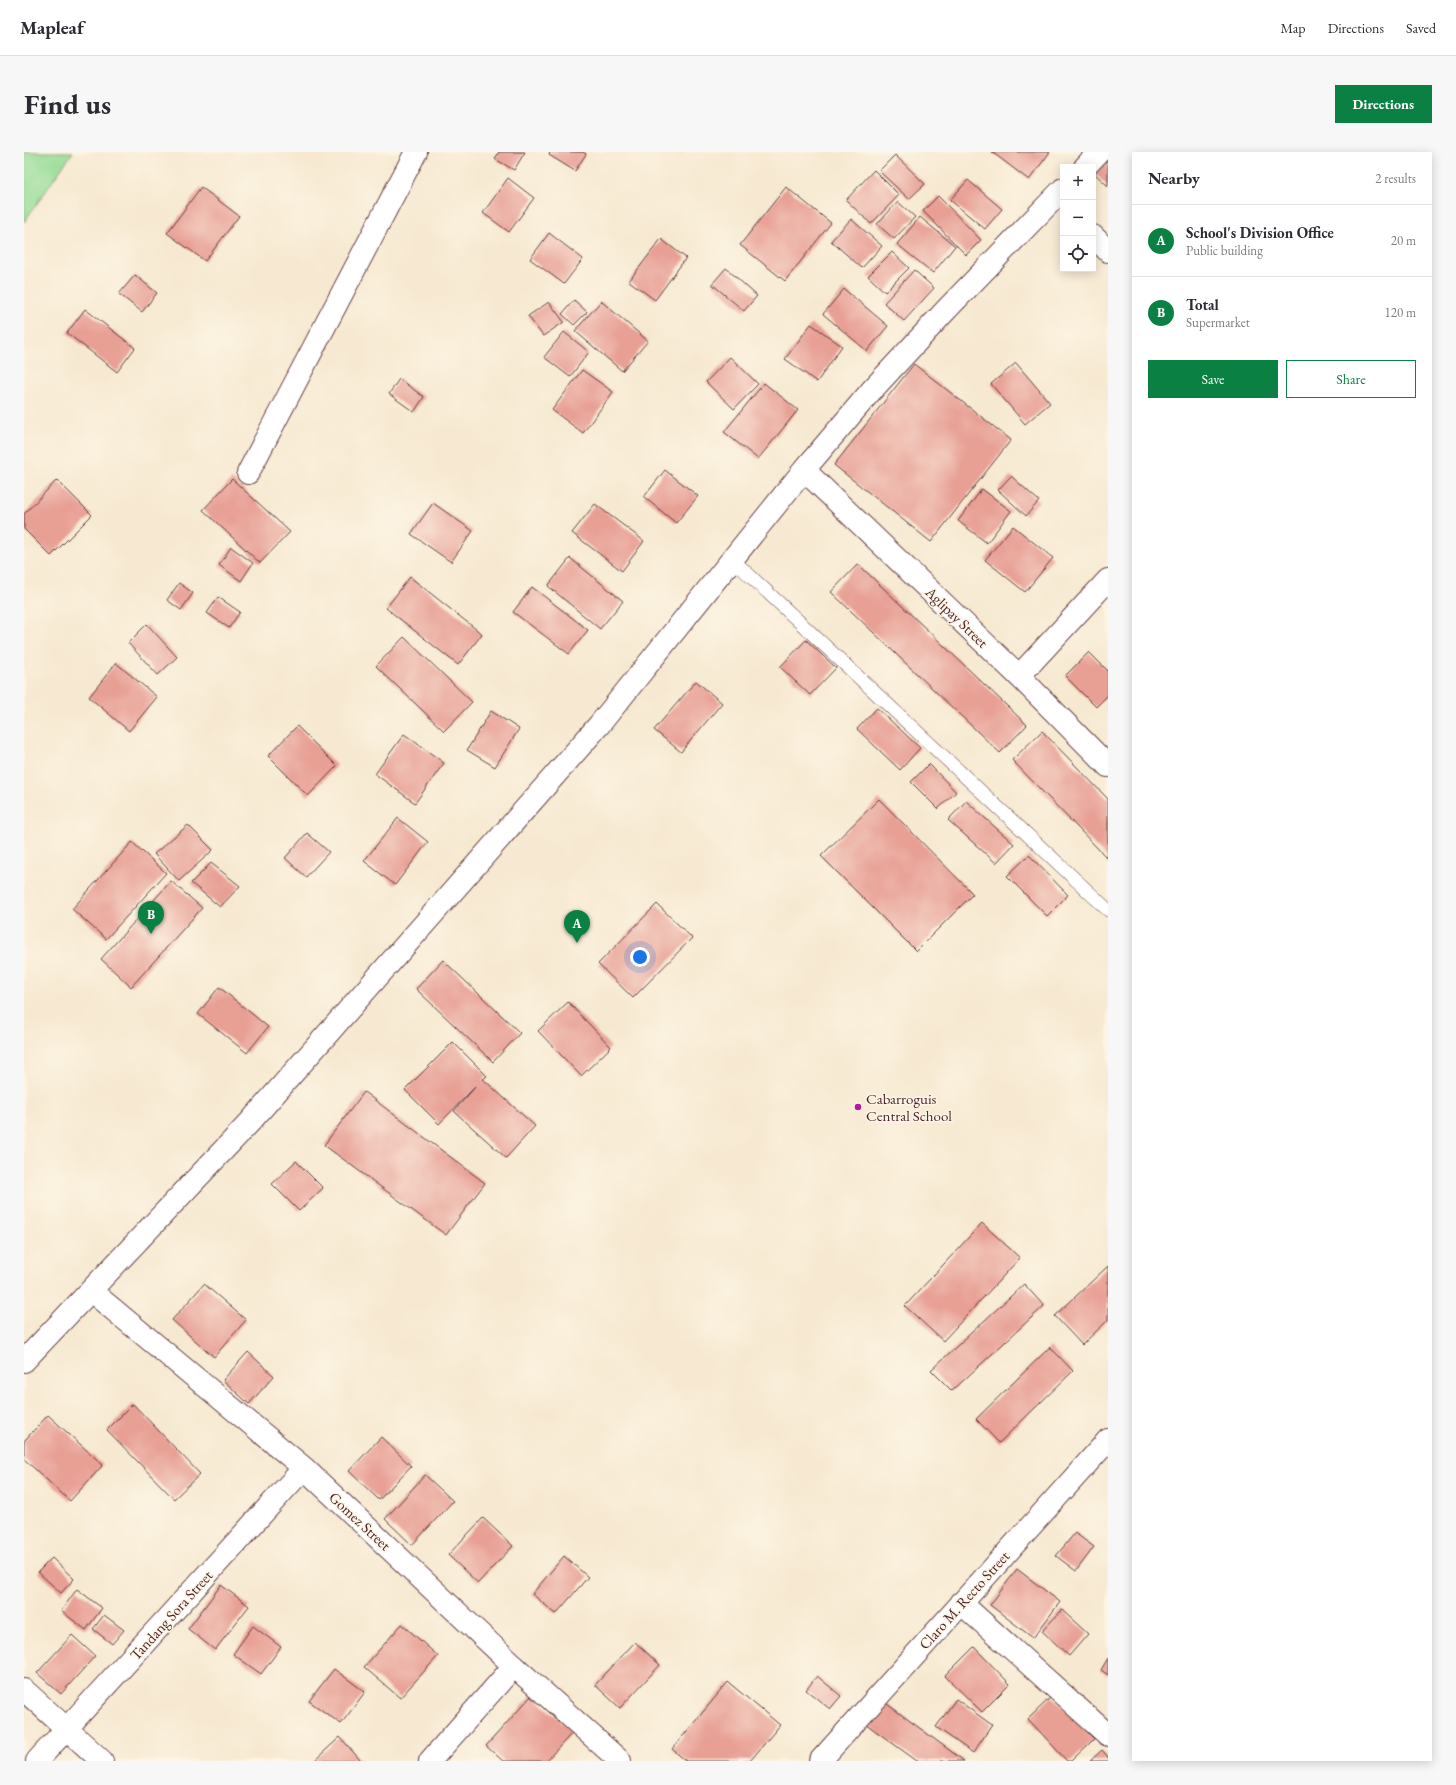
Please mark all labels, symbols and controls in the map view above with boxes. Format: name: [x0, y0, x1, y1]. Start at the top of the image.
text: Mapleaf: [20, 15, 84, 40]
text: Map: [1280, 19, 1306, 37]
text: Directions: [1328, 19, 1384, 37]
text: Saved: [1406, 19, 1436, 37]
button: Directions: [1335, 85, 1432, 123]
text: Find us: [24, 86, 111, 122]
map controls: [1060, 164, 1096, 272]
button: +: [1060, 164, 1096, 200]
text: Nearby: [1148, 167, 1200, 189]
text: 2 results: [1375, 170, 1416, 187]
button: −: [1060, 200, 1096, 236]
text: School's Division Office: [1186, 223, 1334, 242]
text: A: [1156, 232, 1166, 249]
text: 20 m: [1391, 232, 1416, 249]
button: locate: [1060, 236, 1096, 272]
text: Public building: [1186, 242, 1263, 259]
text: Total: [1186, 295, 1219, 314]
text: B: [1157, 304, 1165, 321]
text: 120 m: [1385, 304, 1416, 321]
text: Supermarket: [1186, 314, 1250, 331]
button: Save: [1148, 360, 1278, 398]
button: Share: [1286, 360, 1416, 398]
street label: Aglipay Street: [921, 582, 993, 652]
pin: B: [138, 901, 164, 934]
pin: A: [564, 910, 590, 943]
your location: [630, 947, 650, 967]
place label: Cabarroguis Central School: [866, 1089, 952, 1125]
marker: Cabarroguis Central School: [853, 1102, 863, 1112]
street label: Gomez Street: [325, 1488, 395, 1555]
street label: Claro M. Recto Street: [915, 1547, 1013, 1653]
street label: Tandang Sora Street: [126, 1566, 217, 1664]

